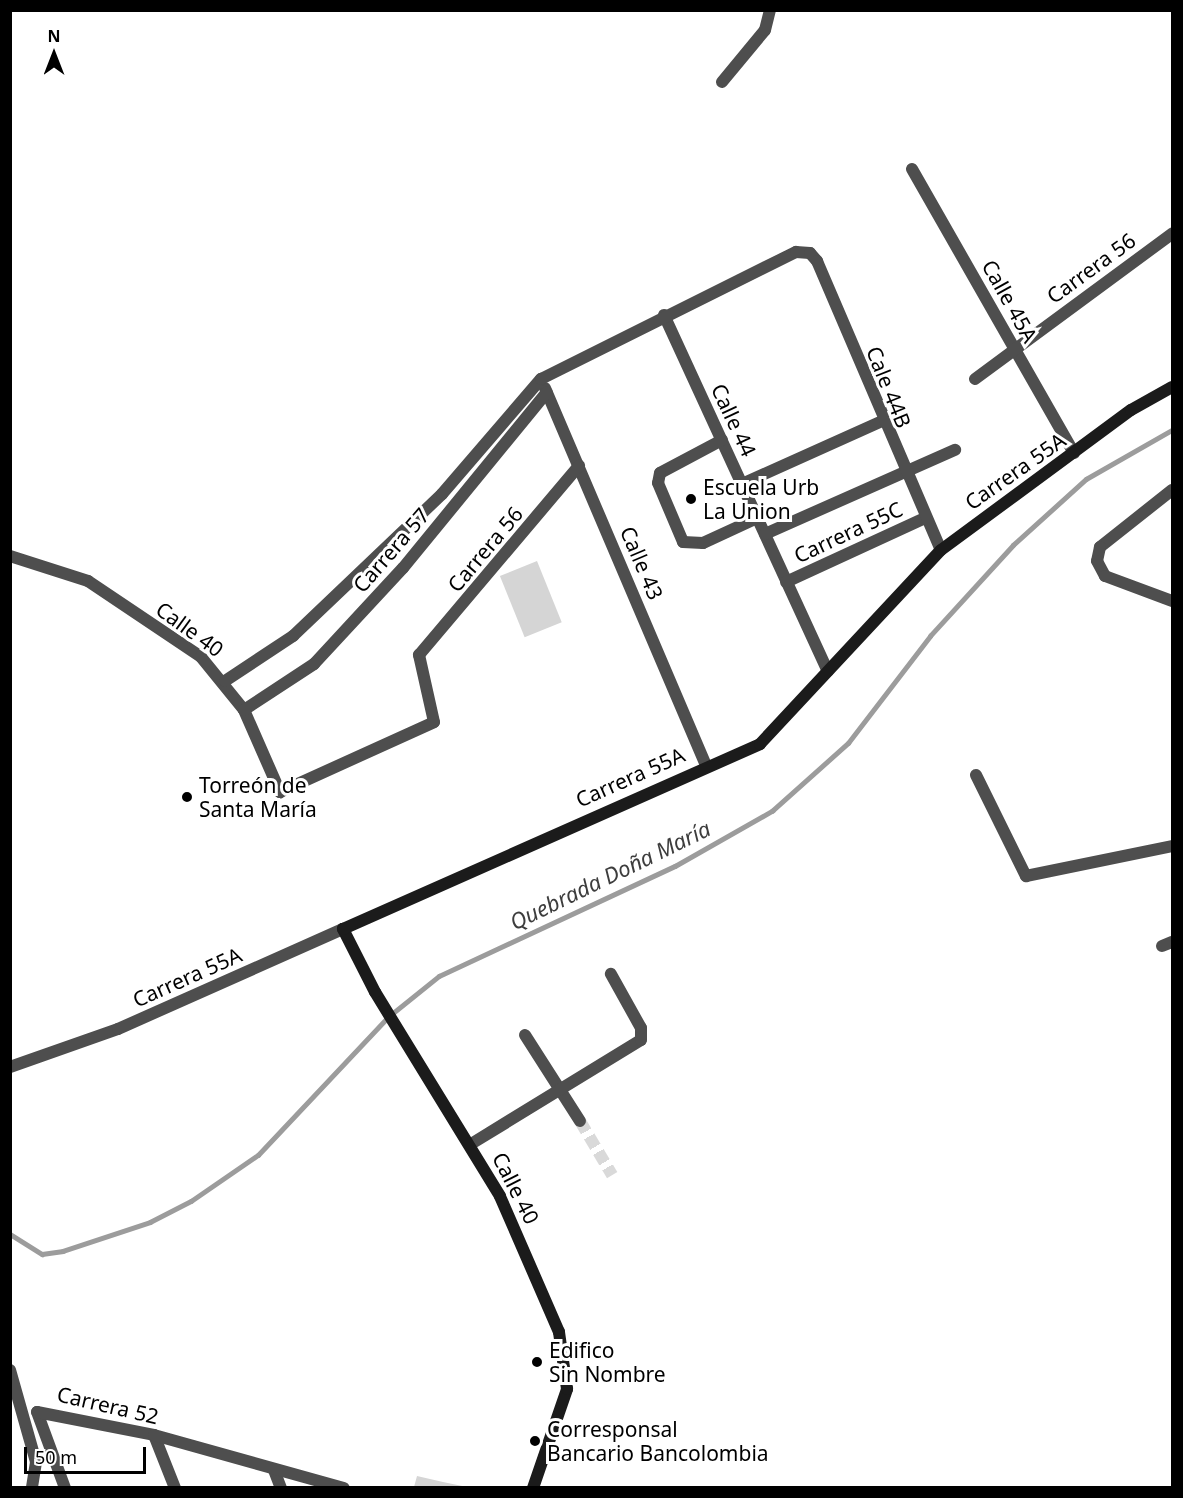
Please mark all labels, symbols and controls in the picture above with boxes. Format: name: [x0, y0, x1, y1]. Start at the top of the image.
north arrow: [24, 24, 84, 84]
text: N: [47, 25, 61, 47]
street label: Carrera 56: [1042, 227, 1140, 309]
street label: Calle 45A: [977, 255, 1043, 347]
street label: Cale 44B: [861, 343, 917, 431]
street label: Calle 44: [706, 380, 762, 460]
street label: Carrera 55A: [960, 427, 1070, 515]
place label: Escuela Urb La Union: [703, 474, 819, 524]
marker: Escuela Urb La Union: [684, 492, 698, 506]
street label: Carrera 55C: [790, 496, 906, 568]
street label: Carrera 56: [442, 501, 528, 597]
street label: Carrera 57: [348, 503, 434, 597]
street label: Calle 43: [615, 523, 669, 603]
street label: Calle 40: [151, 596, 229, 662]
street label: Carrera 55A: [572, 742, 688, 812]
place label: Torreón de Santa María: [199, 772, 317, 822]
marker: Torreón de Santa María: [180, 790, 194, 804]
water label: Quebrada Doña María: [505, 815, 715, 935]
street label: Carrera 55A: [129, 942, 245, 1012]
street label: Calle 40: [487, 1148, 545, 1228]
place label: Edifico Sin Nombre: [549, 1337, 666, 1387]
marker: Edifico Sin Nombre: [530, 1355, 544, 1369]
street label: Carrera 52: [55, 1381, 161, 1429]
place label: Corresponsal Bancario Bancolombia: [547, 1416, 769, 1466]
marker: Corresponsal Bancario Bancolombia: [528, 1434, 542, 1448]
scale bar: [27, 1435, 148, 1473]
text: 50 m: [35, 1445, 77, 1469]

